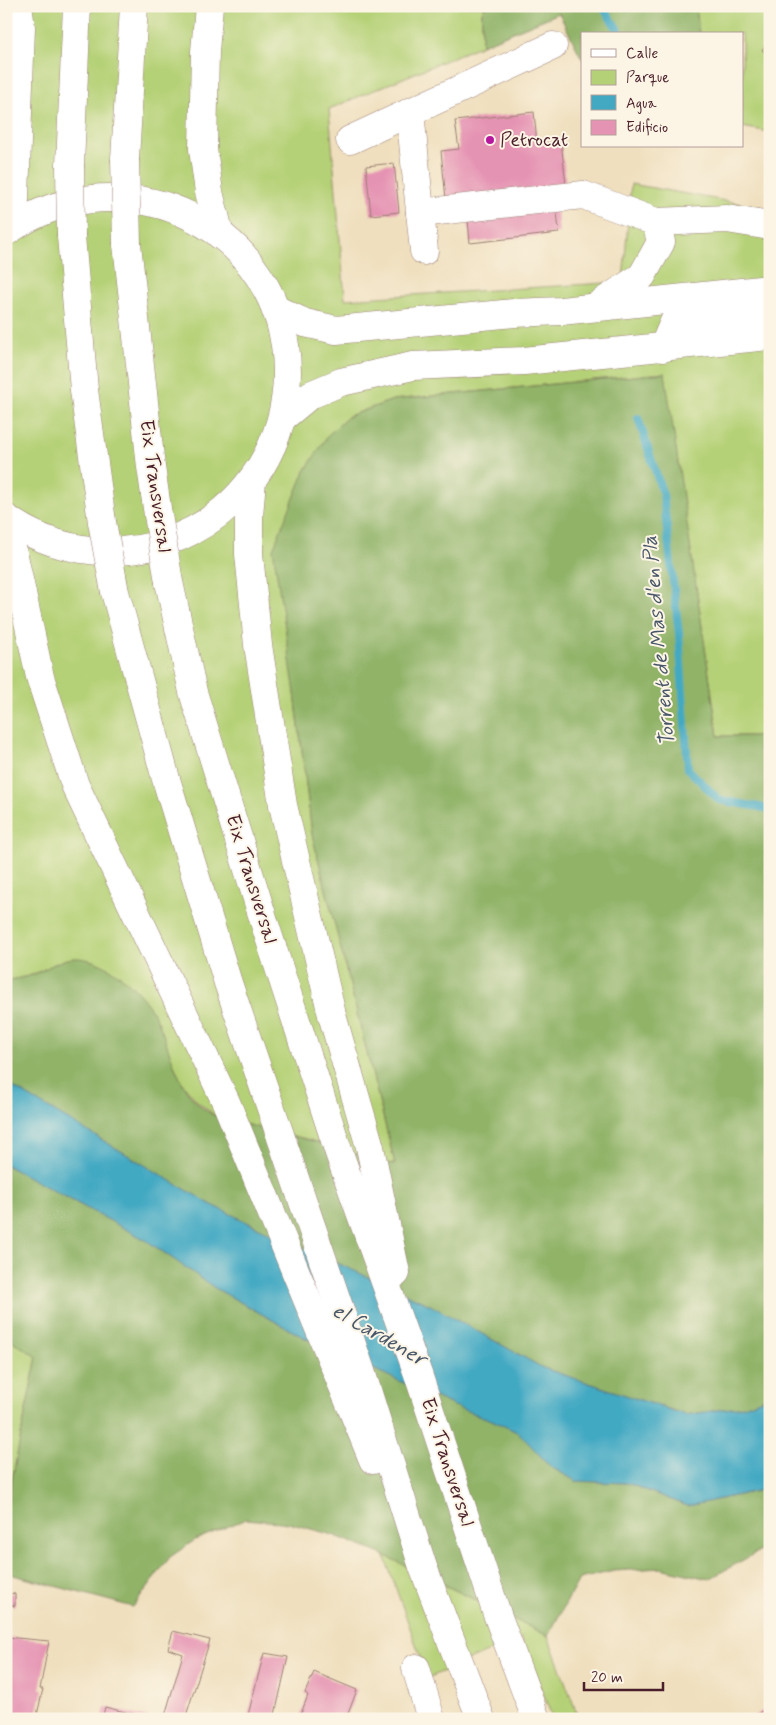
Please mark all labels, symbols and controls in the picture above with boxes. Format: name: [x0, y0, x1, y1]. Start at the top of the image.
legend: [581, 32, 744, 148]
text: Calle: [626, 44, 658, 64]
text: Parque: [626, 68, 669, 88]
text: Agua: [626, 94, 658, 114]
text: Edificio: [626, 118, 668, 138]
place label: Petrocat: [500, 127, 568, 154]
marker: Petrocat: [484, 134, 496, 146]
street label: Eix Transversal: [132, 418, 178, 554]
water label: Torrent de Mas d'en Pla: [636, 534, 682, 748]
street label: Eix Transversal: [219, 811, 283, 947]
water label: el Cardener: [327, 1297, 434, 1375]
street label: Eix Transversal: [414, 1394, 480, 1530]
scale bar: [584, 1660, 662, 1692]
text: 20 m: [591, 1668, 623, 1688]

